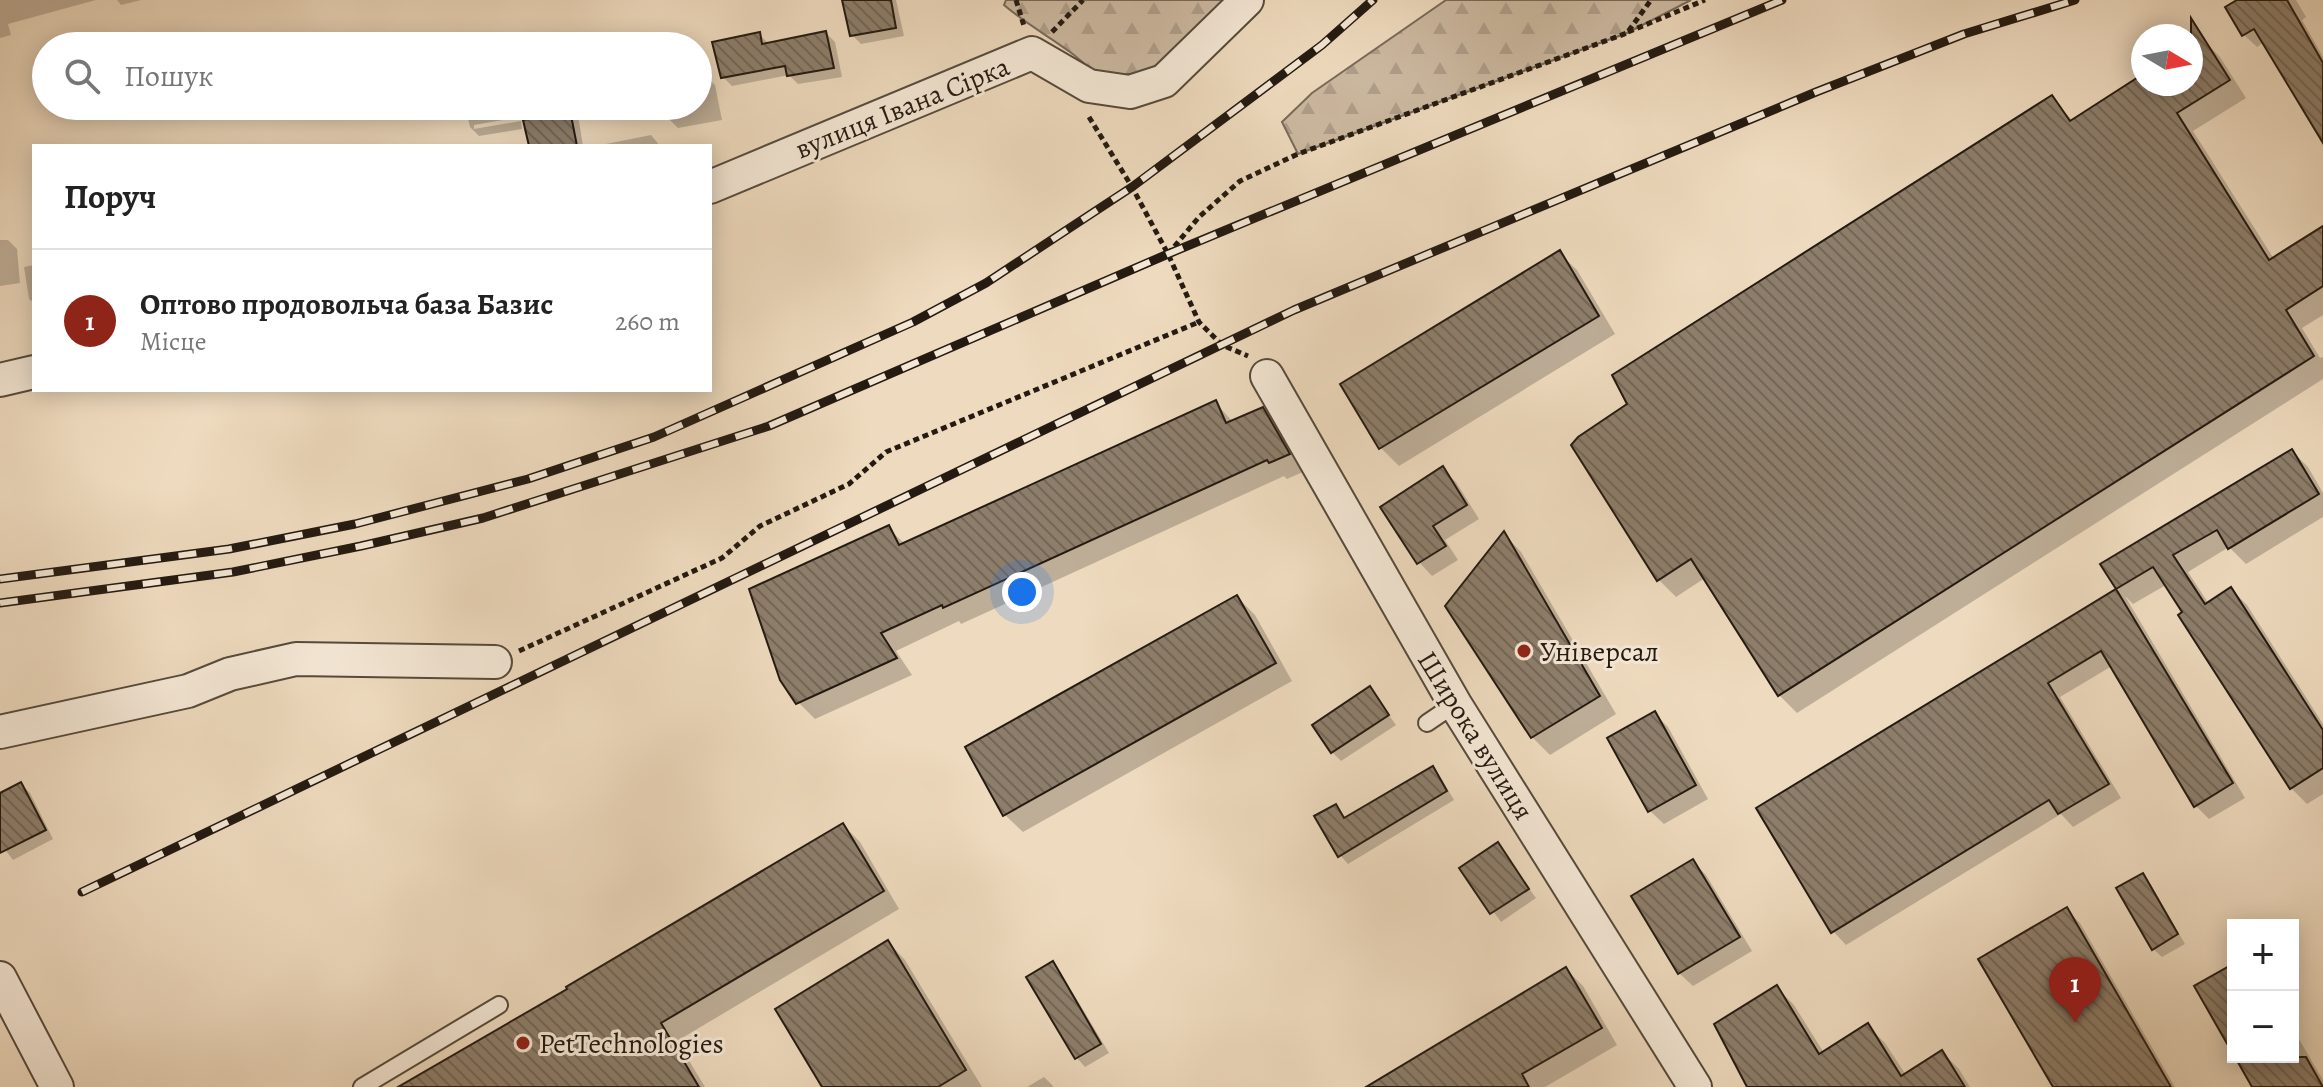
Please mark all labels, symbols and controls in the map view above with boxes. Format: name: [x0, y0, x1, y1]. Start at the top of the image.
north arrow: [2131, 24, 2203, 96]
search box: [32, 32, 712, 120]
street label: вулиця Івана Сірка: [789, 48, 1015, 168]
icon: search: [60, 54, 104, 98]
text: Пошук: [124, 56, 214, 96]
text: Поруч: [64, 173, 156, 220]
text: Оптово продовольча база Базис: [140, 284, 553, 324]
text: 1: [85, 304, 95, 339]
text: 260 m: [615, 304, 680, 339]
text: Місце: [140, 324, 207, 359]
your location: [1002, 572, 1042, 612]
place label: Універсал: [1540, 633, 1659, 671]
marker: Універсал: [1515, 642, 1533, 660]
street label: Широка вулиця: [1408, 644, 1542, 827]
map controls: [2227, 919, 2299, 1063]
button: +: [2227, 919, 2299, 991]
pin: 1: [2049, 957, 2101, 1023]
button: −: [2227, 991, 2299, 1063]
place label: PetTechnologies: [539, 1025, 724, 1063]
marker: PetTechnologies: [514, 1034, 532, 1052]

